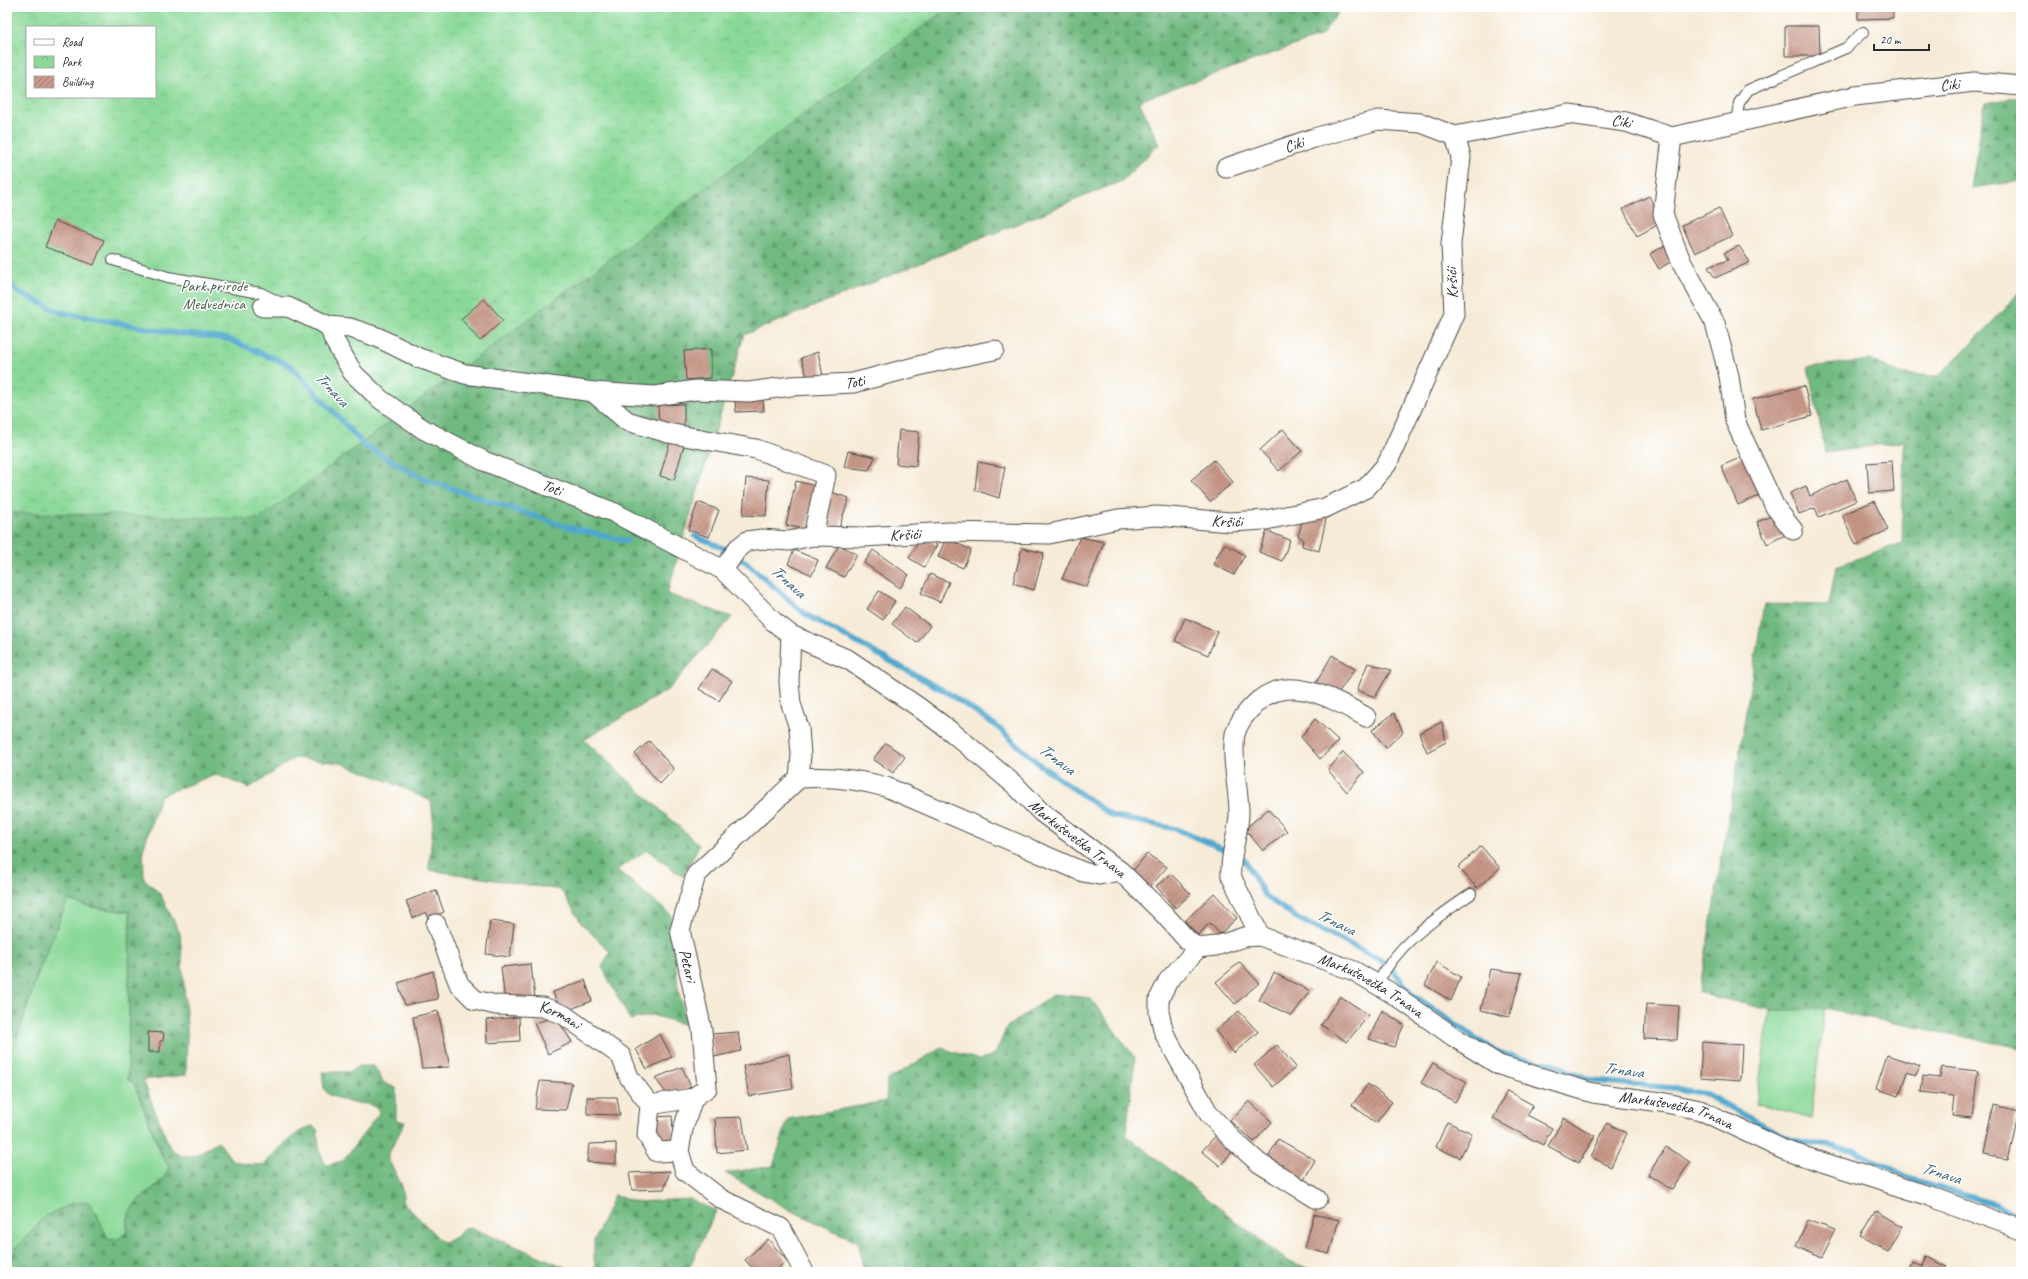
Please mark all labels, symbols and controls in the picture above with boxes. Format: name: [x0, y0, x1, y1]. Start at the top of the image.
legend: [26, 26, 156, 98]
scale bar: [1874, 26, 1929, 52]
text: 20 m: [1880, 32, 1902, 48]
text: Road: [62, 34, 84, 50]
text: Park: [62, 54, 83, 70]
text: Building: [62, 74, 94, 90]
street label: Ciki: [1939, 74, 1963, 96]
street label: Ciki: [1610, 110, 1636, 134]
street label: Ciki: [1282, 132, 1308, 157]
street label: Kršići: [1441, 265, 1463, 299]
park label: Park prirode Medvednica: [181, 276, 249, 314]
water label: Trnava: [311, 367, 355, 412]
street label: Toti: [845, 370, 869, 393]
street label: Toti: [539, 475, 567, 502]
street label: Kršići: [1211, 511, 1245, 532]
street label: Kršići: [889, 524, 923, 545]
water label: Trnava: [766, 560, 812, 604]
water label: Trnava: [1035, 739, 1081, 781]
street label: Markuševečka Trnava: [1025, 795, 1132, 883]
water label: Trnava: [1313, 904, 1361, 941]
street label: Petari: [675, 948, 702, 986]
street label: Markuševečka Trnava: [1315, 948, 1428, 1023]
street label: Kormani: [539, 997, 586, 1035]
water label: Trnava: [1602, 1057, 1646, 1083]
street label: Markuševečka Trnava: [1618, 1087, 1737, 1135]
water label: Trnava: [1919, 1157, 1965, 1190]

